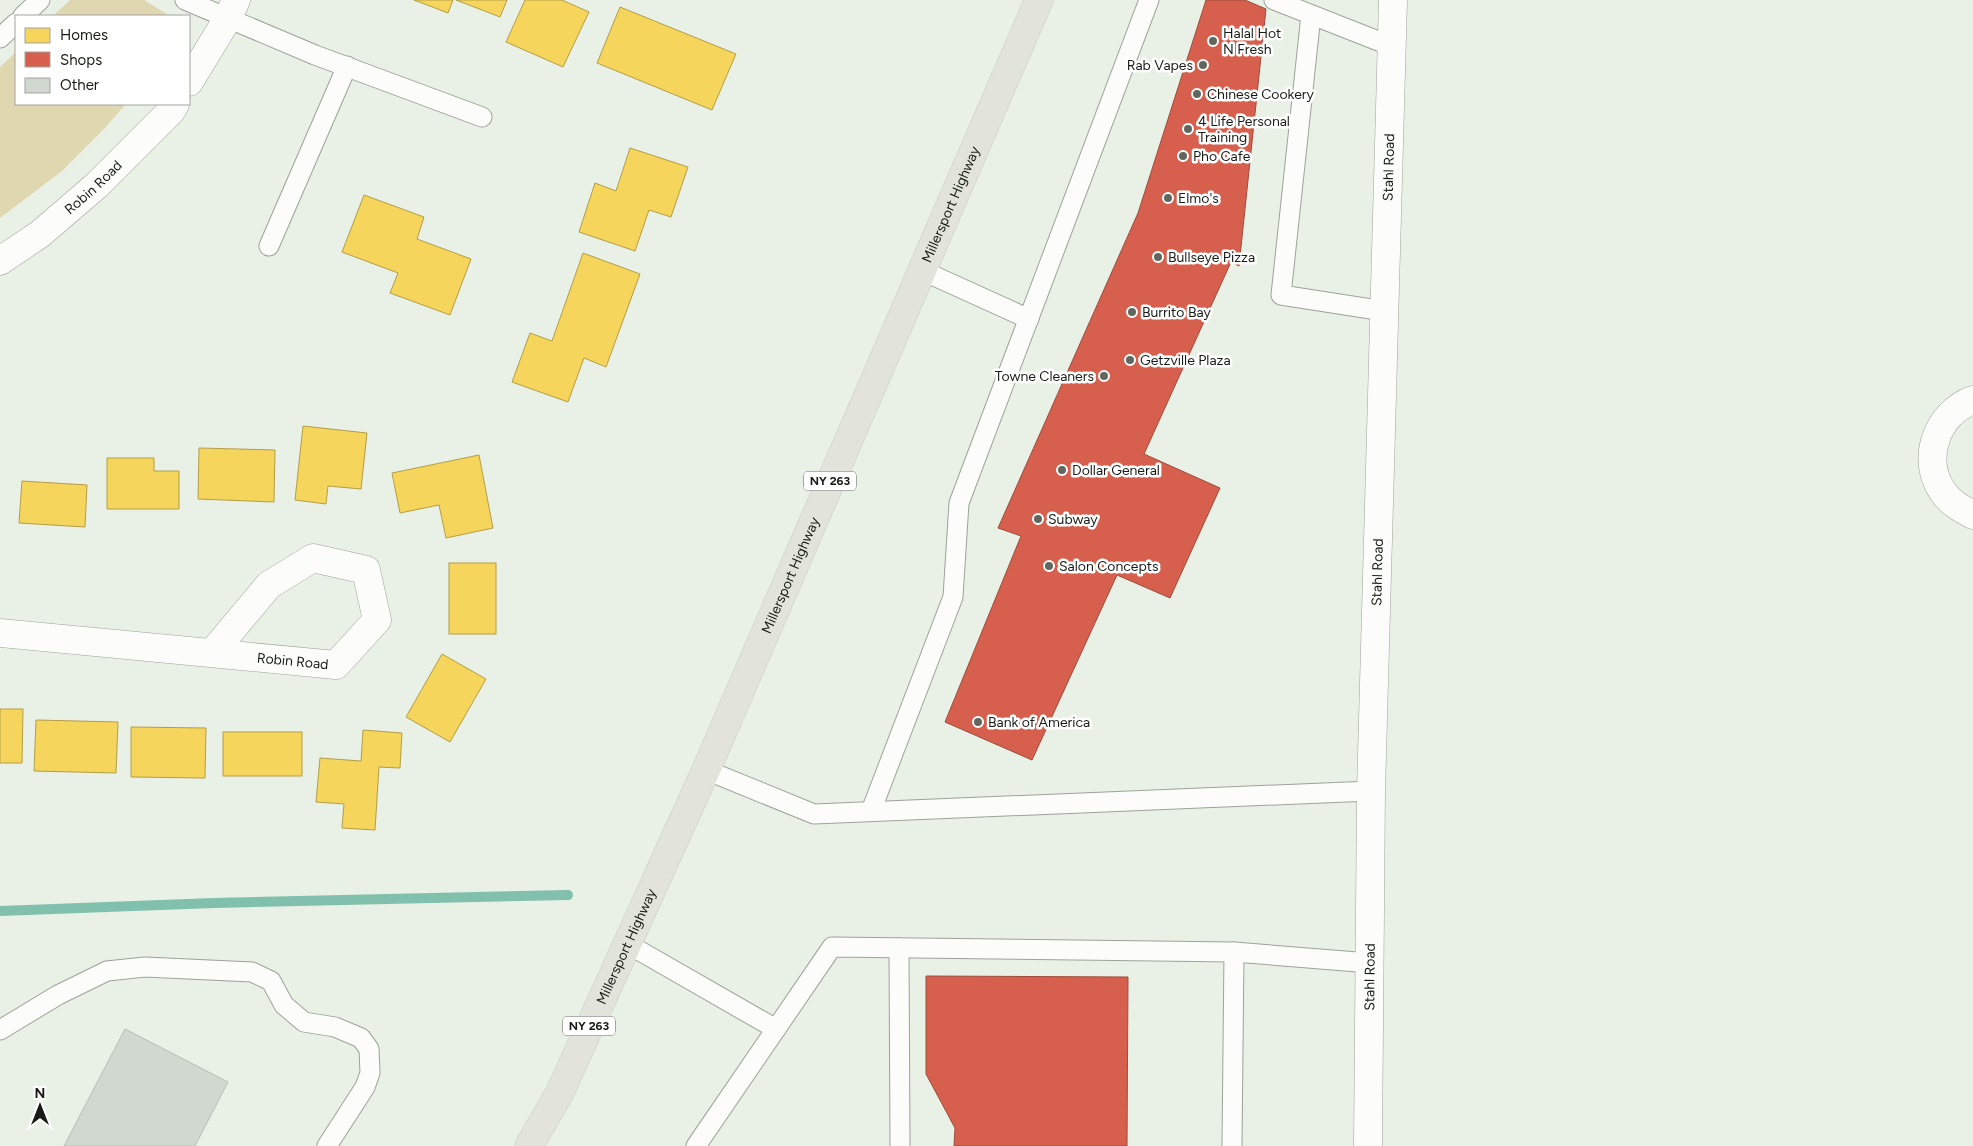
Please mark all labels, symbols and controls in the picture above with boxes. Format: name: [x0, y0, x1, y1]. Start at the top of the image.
legend: [15, 15, 190, 105]
place label: Halal Hot N Fresh: [1223, 25, 1281, 58]
text: Homes: [60, 26, 108, 44]
marker: Halal Hot N Fresh: [1207, 35, 1219, 47]
text: Shops: [60, 51, 102, 69]
place label: Rab Vapes: [1127, 57, 1193, 74]
marker: Rab Vapes: [1197, 59, 1209, 71]
text: Other: [60, 76, 99, 94]
place label: Chinese Cookery: [1207, 86, 1315, 103]
marker: Chinese Cookery: [1191, 88, 1203, 100]
place label: 4 Life Personal Training: [1198, 113, 1290, 146]
marker: 4 Life Personal Training: [1182, 123, 1194, 135]
street label: Stahl Road: [1379, 133, 1398, 201]
street label: Millersport Highway: [918, 143, 984, 265]
place label: Pho Cafe: [1193, 148, 1251, 165]
marker: Pho Cafe: [1177, 150, 1189, 162]
street label: Robin Road: [61, 157, 126, 218]
place label: Elmo's: [1178, 190, 1219, 207]
marker: Elmo's: [1162, 192, 1174, 204]
place label: Bullseye Pizza: [1168, 249, 1255, 266]
marker: Bullseye Pizza: [1152, 251, 1164, 263]
place label: Burrito Bay: [1142, 304, 1212, 321]
marker: Burrito Bay: [1126, 306, 1138, 318]
place label: Getzville Plaza: [1140, 352, 1231, 369]
marker: Getzville Plaza: [1124, 354, 1136, 366]
place label: Towne Cleaners: [995, 368, 1094, 385]
marker: Towne Cleaners: [1098, 370, 1110, 382]
place label: Dollar General: [1072, 462, 1160, 479]
marker: Dollar General: [1056, 464, 1068, 476]
road number: NY 263: [804, 472, 856, 491]
place label: Subway: [1048, 511, 1098, 528]
marker: Subway: [1032, 513, 1044, 525]
street label: Millersport Highway: [758, 514, 824, 636]
street label: Stahl Road: [1368, 538, 1387, 606]
place label: Salon Concepts: [1059, 558, 1159, 575]
marker: Salon Concepts: [1043, 560, 1055, 572]
street label: Robin Road: [256, 650, 329, 673]
place label: Bank of America: [988, 714, 1090, 731]
marker: Bank of America: [972, 716, 984, 728]
street label: Millersport Highway: [593, 886, 660, 1007]
street label: Stahl Road: [1361, 943, 1379, 1011]
road number: NY 263: [563, 1016, 615, 1036]
north arrow: [15, 1081, 65, 1131]
text: N: [35, 1085, 45, 1102]

